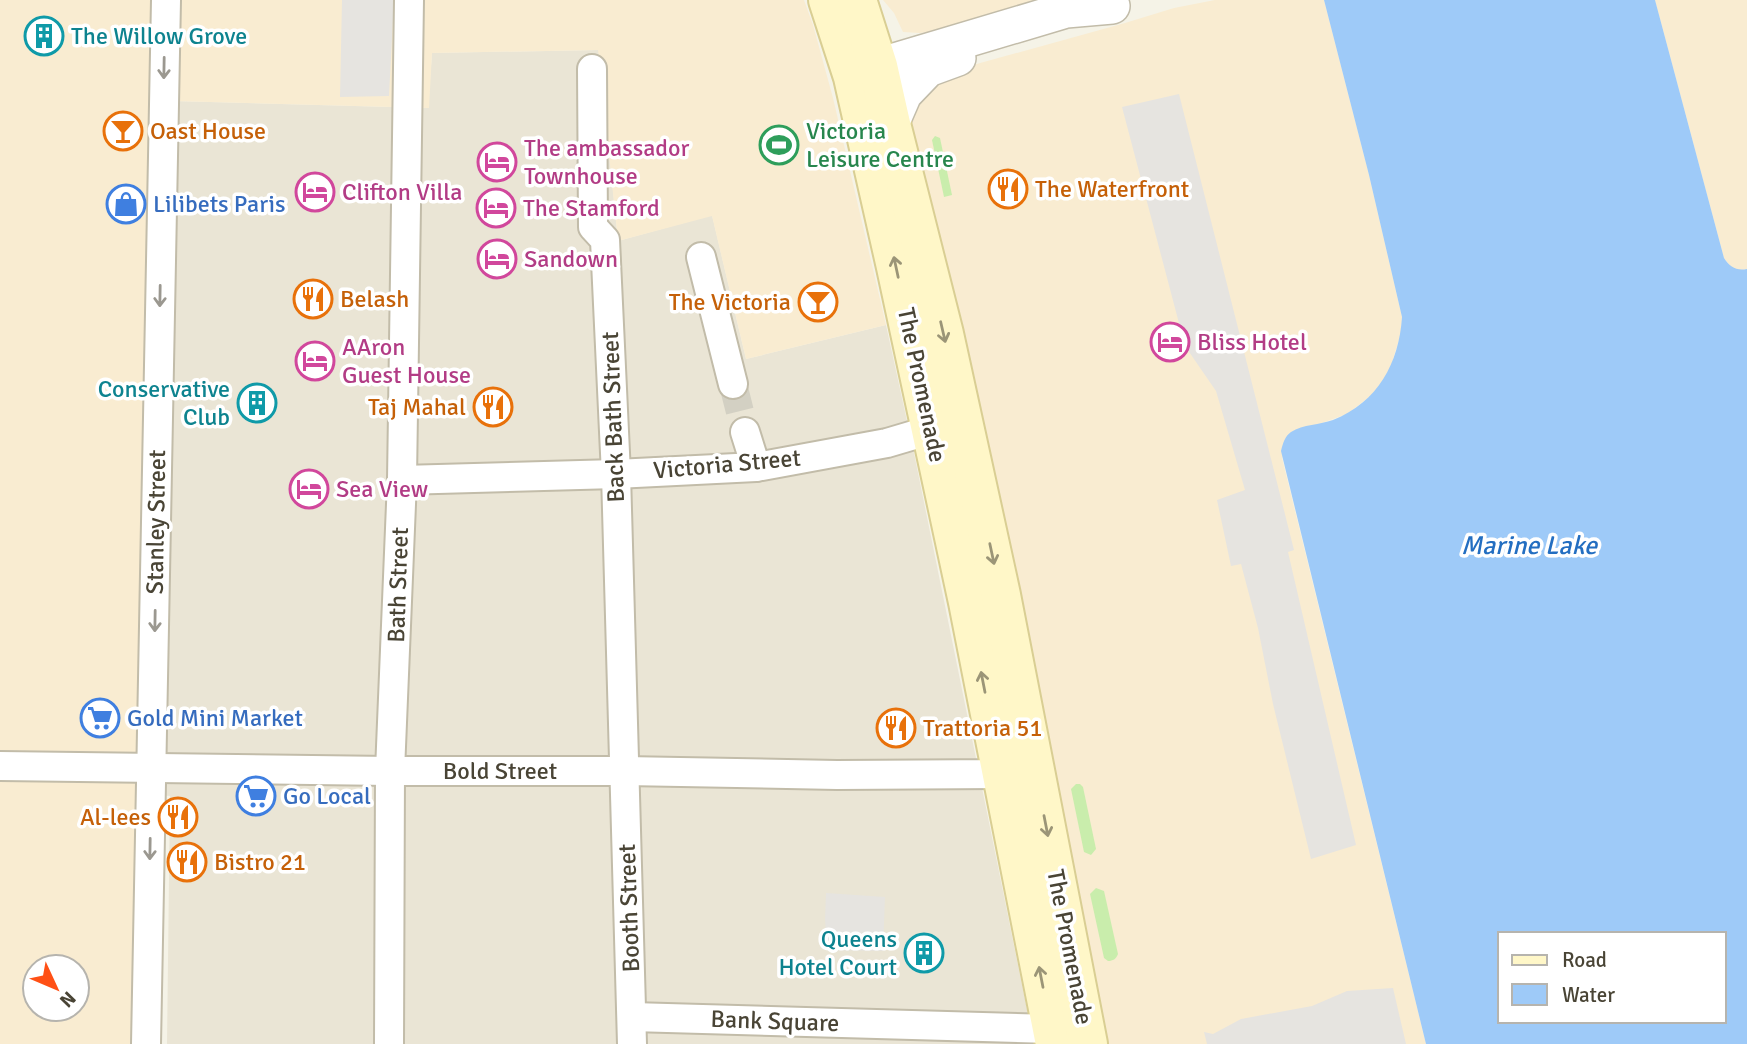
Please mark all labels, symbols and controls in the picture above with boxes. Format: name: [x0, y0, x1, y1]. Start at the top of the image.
building icon: The Willow Grove: [23, 15, 65, 57]
place label: The Willow Grove: [71, 21, 247, 51]
one-way arrow: [158, 56, 171, 79]
bar icon: Oast House: [102, 110, 144, 152]
place label: Oast House: [150, 116, 266, 146]
place label: Victoria Leisure Centre: [806, 116, 954, 174]
sports icon: Victoria Leisure Centre: [758, 124, 800, 166]
place label: The ambassador Townhouse: [524, 133, 690, 191]
hotel icon: The ambassador Townhouse: [476, 141, 518, 183]
restaurant icon: The Waterfront: [987, 168, 1029, 210]
hotel icon: Clifton Villa: [294, 171, 336, 213]
place label: The Waterfront: [1035, 174, 1189, 204]
place label: Clifton Villa: [342, 177, 462, 207]
shop icon: Lilibets Paris: [105, 183, 147, 225]
hotel icon: The Stamford: [475, 187, 517, 229]
place label: Lilibets Paris: [153, 189, 285, 219]
place label: The Stamford: [523, 193, 660, 223]
hotel icon: Sandown: [476, 238, 518, 280]
place label: Sandown: [524, 244, 618, 274]
one-way arrow: [889, 256, 903, 279]
restaurant icon: Belash: [292, 278, 334, 320]
bar icon: The Victoria: [797, 281, 839, 323]
one-way arrow: [154, 284, 167, 307]
place label: Belash: [340, 284, 409, 314]
place label: The Victoria: [669, 287, 791, 317]
street label: The Promenade: [891, 305, 953, 465]
one-way arrow: [937, 320, 950, 343]
hotel icon: Bliss Hotel: [1149, 321, 1191, 363]
place label: Bliss Hotel: [1197, 327, 1307, 357]
street label: Back Bath Street: [595, 331, 631, 503]
place label: AAron Guest House: [342, 332, 471, 390]
hotel icon: AAron Guest House: [294, 340, 336, 382]
place label: Conservative Club: [98, 374, 230, 432]
building icon: Conservative Club: [236, 382, 278, 424]
restaurant icon: Taj Mahal: [472, 386, 514, 428]
place label: Taj Mahal: [368, 392, 466, 422]
street label: Victoria Street: [652, 443, 802, 485]
street label: Stanley Street: [140, 449, 172, 595]
hotel icon: Sea View: [288, 468, 330, 510]
place label: Sea View: [336, 474, 428, 504]
street label: Bath Street: [381, 527, 415, 643]
water label: Marine Lake: [1461, 530, 1599, 562]
one-way arrow: [986, 542, 1000, 565]
one-way arrow: [148, 609, 161, 632]
one-way arrow: [976, 671, 990, 694]
supermarket icon: Gold Mini Market: [79, 697, 121, 739]
place label: Gold Mini Market: [127, 703, 303, 733]
restaurant icon: Trattoria 51: [875, 707, 917, 749]
place label: Trattoria 51: [923, 713, 1042, 743]
street label: Bold Street: [443, 756, 557, 786]
supermarket icon: Go Local: [235, 775, 277, 817]
place label: Go Local: [283, 781, 371, 811]
restaurant icon: Al-lees: [157, 796, 199, 838]
place label: Al-lees: [80, 802, 151, 832]
one-way arrow: [1040, 814, 1054, 837]
one-way arrow: [144, 837, 157, 860]
restaurant icon: Bistro 21: [166, 841, 208, 883]
street label: Booth Street: [612, 843, 646, 973]
place label: Bistro 21: [214, 847, 306, 877]
street label: The Promenade: [1040, 867, 1100, 1027]
place label: Queens Hotel Court: [778, 924, 897, 982]
building icon: Queens Hotel Court: [903, 932, 945, 974]
legend: [1498, 932, 1726, 1023]
text: Road: [1562, 947, 1607, 973]
north arrow: [21, 953, 91, 1023]
one-way arrow: [1034, 966, 1047, 989]
text: Water: [1562, 982, 1615, 1008]
text: N: [54, 986, 81, 1012]
street label: Bank Square: [710, 1004, 840, 1038]

